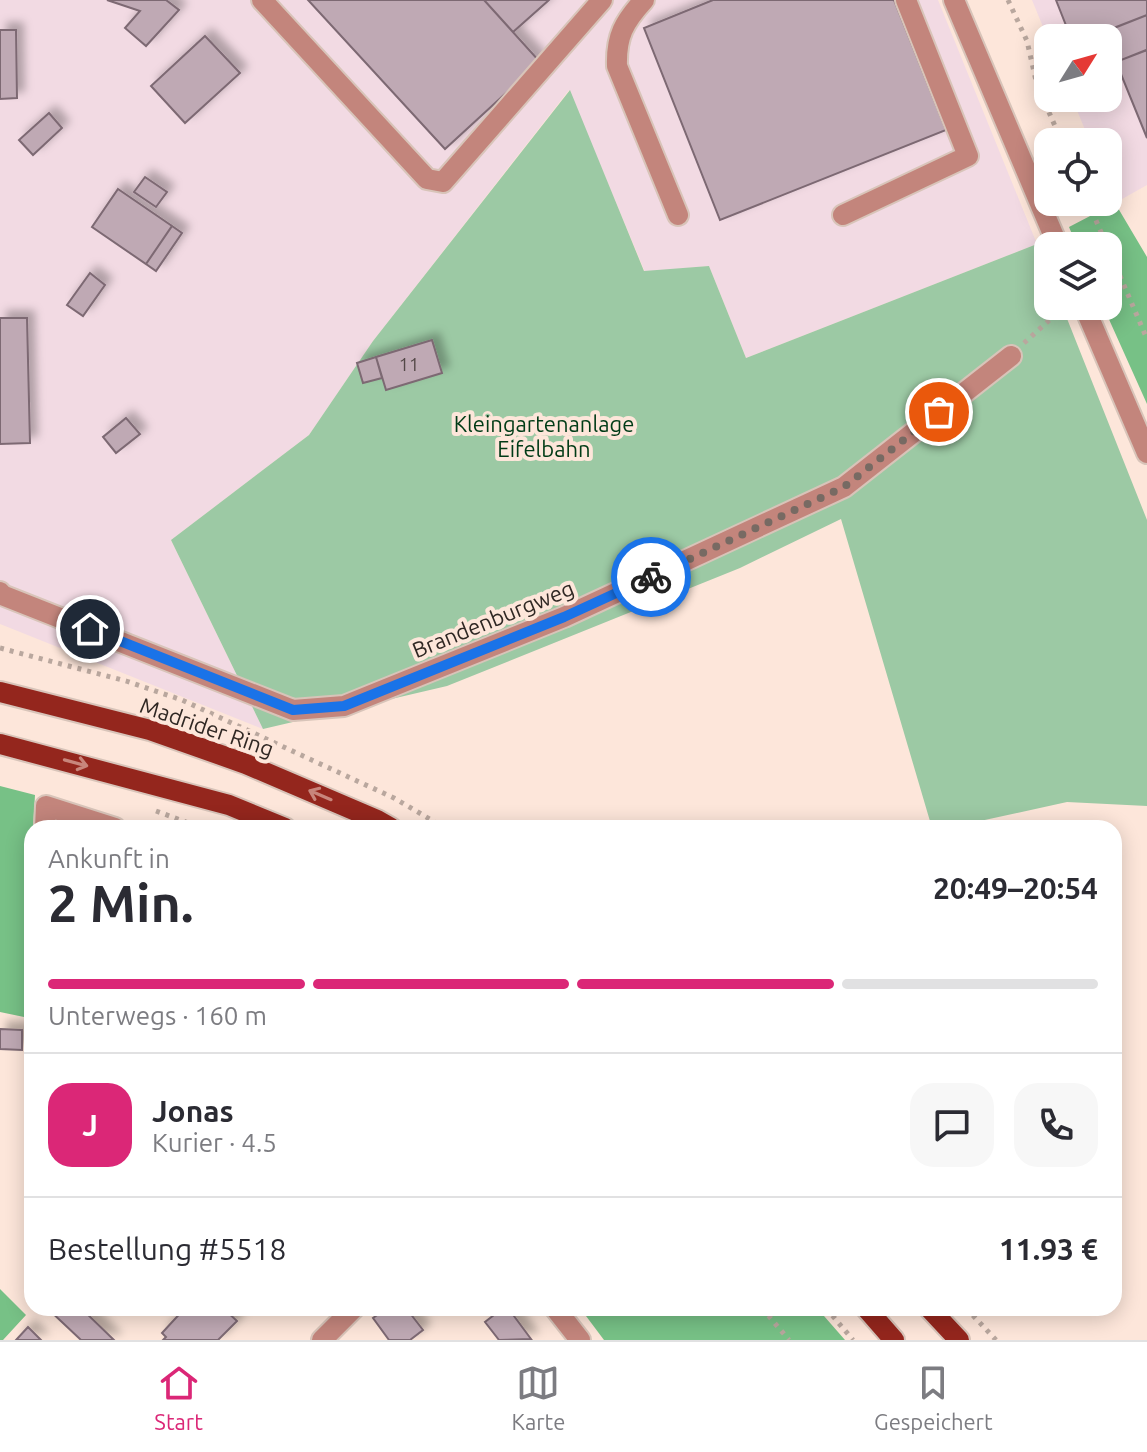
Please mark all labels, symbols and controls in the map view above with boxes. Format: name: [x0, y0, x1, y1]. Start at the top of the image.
north arrow: [1034, 24, 1122, 112]
map controls: [1034, 24, 1122, 320]
button: locate: [1034, 128, 1122, 216]
button: layers: [1034, 232, 1122, 320]
house number: 11: [399, 354, 419, 374]
pin: [905, 378, 973, 446]
icon: bag: [917, 390, 961, 434]
park label: Kleingartenanlage Eifelbahn: [454, 411, 634, 461]
courier: [611, 537, 691, 617]
icon: bike: [629, 555, 673, 599]
street label: Brandenburgweg: [408, 575, 577, 662]
pin: [56, 595, 124, 663]
icon: home: [68, 607, 112, 651]
street label: Madrider Ring: [137, 692, 277, 761]
one-way arrow: [62, 757, 88, 772]
one-way arrow: [308, 787, 333, 802]
text: Ankunft in: [48, 844, 170, 873]
text: 20:49–20:54: [933, 871, 1098, 905]
text: 2 Min.: [48, 874, 194, 932]
text: Unterwegs · 160 m: [48, 1001, 267, 1030]
button: chat: [910, 1083, 994, 1167]
button: phone: [1014, 1083, 1098, 1167]
text: Jonas: [152, 1094, 234, 1128]
text: J: [82, 1108, 98, 1142]
text: Kurier · 4.5: [152, 1128, 277, 1157]
text: Bestellung #5518: [48, 1232, 286, 1266]
text: 11.93 €: [999, 1232, 1098, 1266]
tab: Start: [154, 1361, 203, 1434]
tab: Karte: [512, 1361, 565, 1434]
tab: Gespeichert: [874, 1361, 993, 1434]

